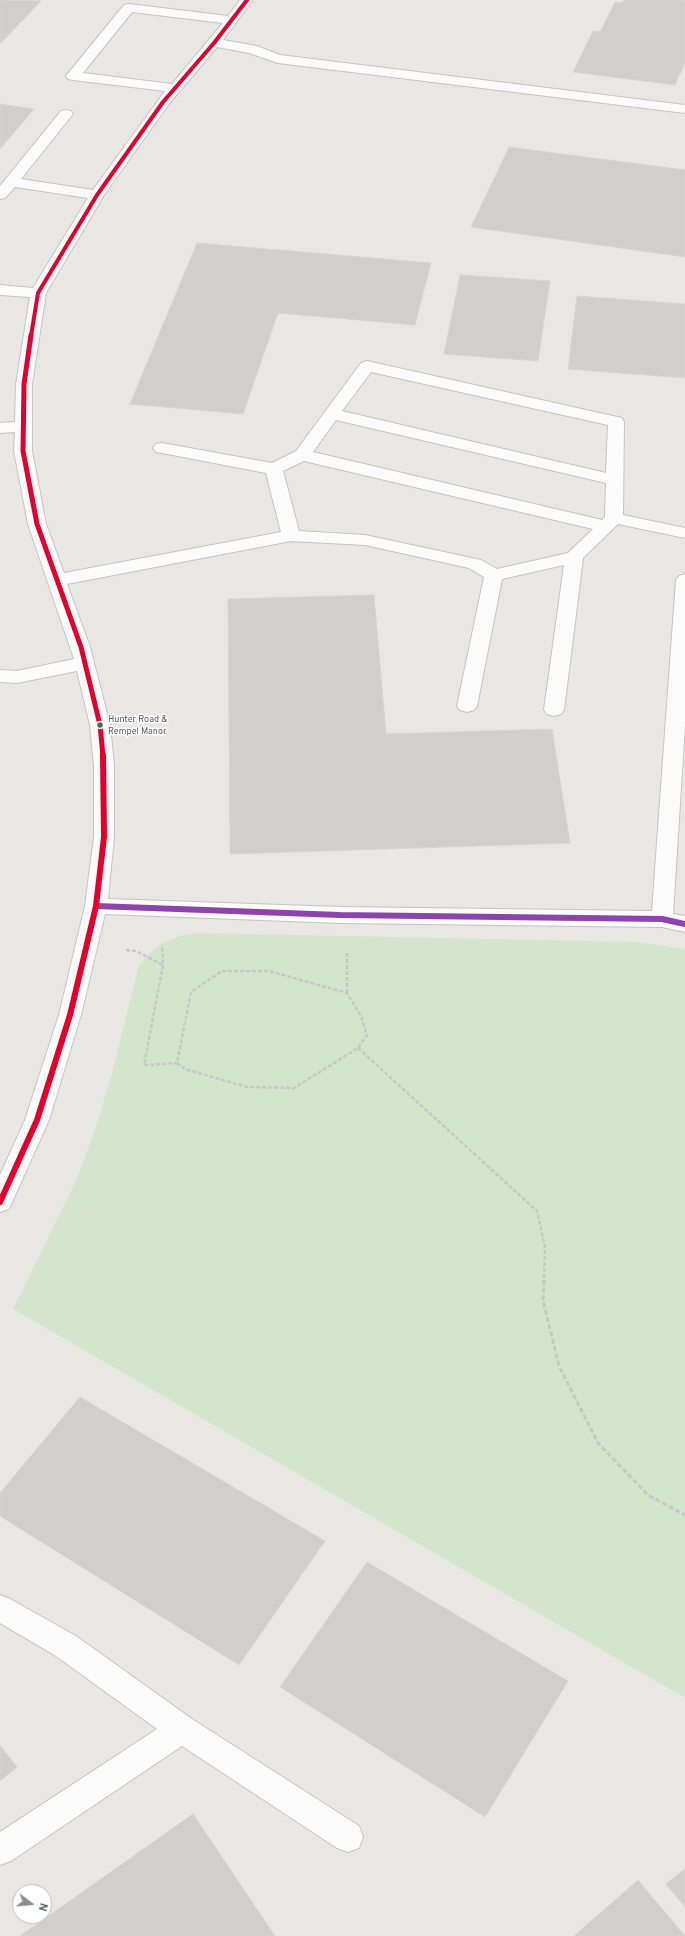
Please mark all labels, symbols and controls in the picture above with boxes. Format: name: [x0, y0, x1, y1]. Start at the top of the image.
place label: Hunter Road & Rempel Manor: [108, 715, 167, 736]
marker: Hunter Road & Rempel Manor: [95, 720, 105, 730]
north arrow: [12, 1884, 52, 1924]
text: N: [35, 1901, 50, 1913]

